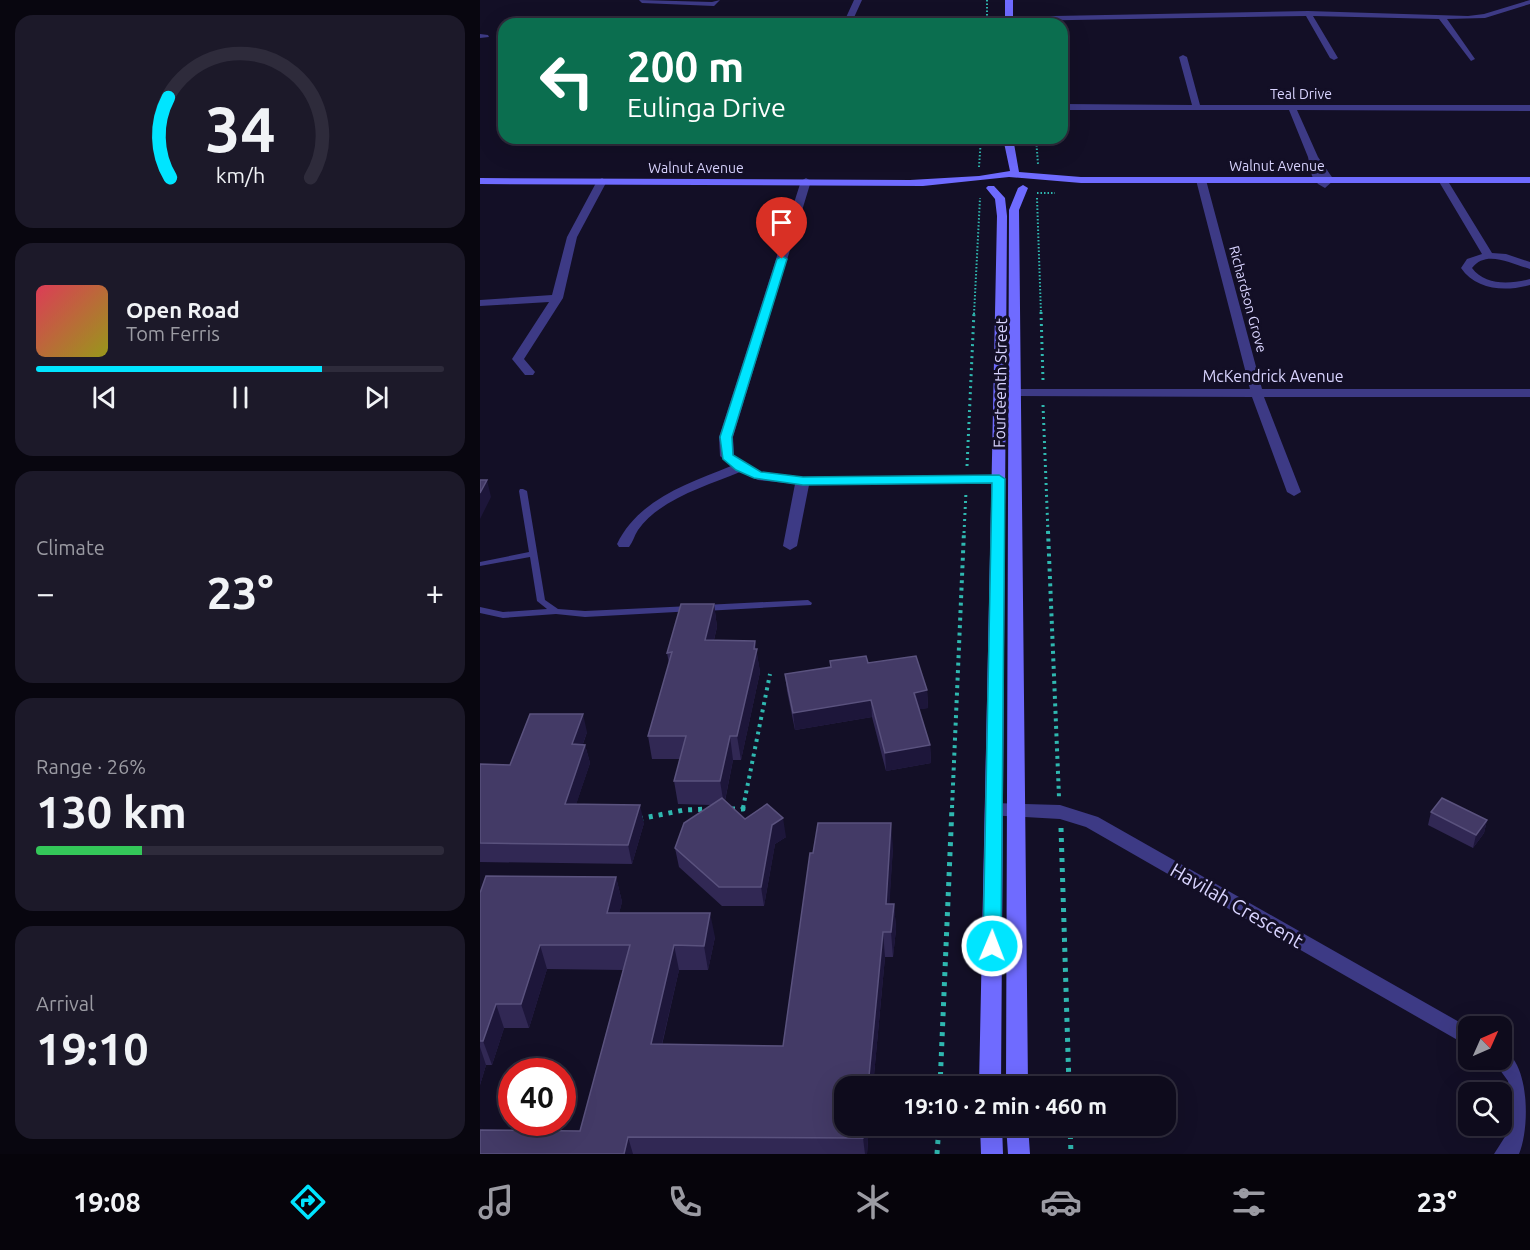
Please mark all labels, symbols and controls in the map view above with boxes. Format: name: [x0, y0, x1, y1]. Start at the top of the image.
icon: left: [528, 42, 606, 120]
text: 200 m: [627, 43, 744, 90]
street label: Teal Drive: [1270, 86, 1332, 102]
text: Eulinga Drive: [627, 92, 786, 122]
text: 34: [205, 95, 275, 165]
street label: Walnut Avenue: [1229, 158, 1325, 174]
street label: Walnut Avenue: [648, 160, 744, 176]
text: km/h: [215, 164, 265, 188]
pin: [756, 197, 807, 259]
icon: arrive: [765, 206, 798, 239]
street label: Richardson Grove: [1226, 244, 1270, 354]
text: Open Road: [126, 297, 240, 322]
street label: Fourteenth Street: [990, 317, 1010, 448]
text: Tom Ferris: [126, 322, 220, 345]
street label: McKendrick Avenue: [1202, 367, 1344, 385]
icon: previous: [88, 381, 121, 414]
icon: pause: [224, 381, 257, 414]
icon: next: [360, 381, 393, 414]
text: Climate: [36, 536, 105, 559]
text: 23°: [207, 567, 273, 618]
text: −: [36, 574, 55, 611]
text: +: [425, 574, 444, 611]
text: Range · 26%: [36, 755, 146, 778]
text: 130 km: [36, 786, 187, 837]
street label: Havilah Crescent: [1167, 858, 1308, 952]
position arrow: [960, 914, 1024, 978]
text: Arrival: [36, 992, 94, 1015]
north arrow: [1458, 1016, 1512, 1070]
map controls: [1458, 1016, 1512, 1136]
text: 19:10: [36, 1023, 149, 1074]
speed limit sign: 40: [498, 1058, 576, 1136]
button: search: [1458, 1082, 1512, 1136]
text: 19:10 · 2 min · 460 m: [903, 1093, 1107, 1118]
icon: directions: [287, 1181, 329, 1223]
icon: music: [475, 1181, 517, 1223]
icon: phone: [664, 1181, 706, 1223]
icon: climate: [852, 1181, 894, 1223]
icon: car: [1040, 1181, 1082, 1223]
icon: filters: [1228, 1181, 1270, 1223]
text: 19:08: [73, 1187, 141, 1217]
text: 23°: [1417, 1187, 1457, 1217]

